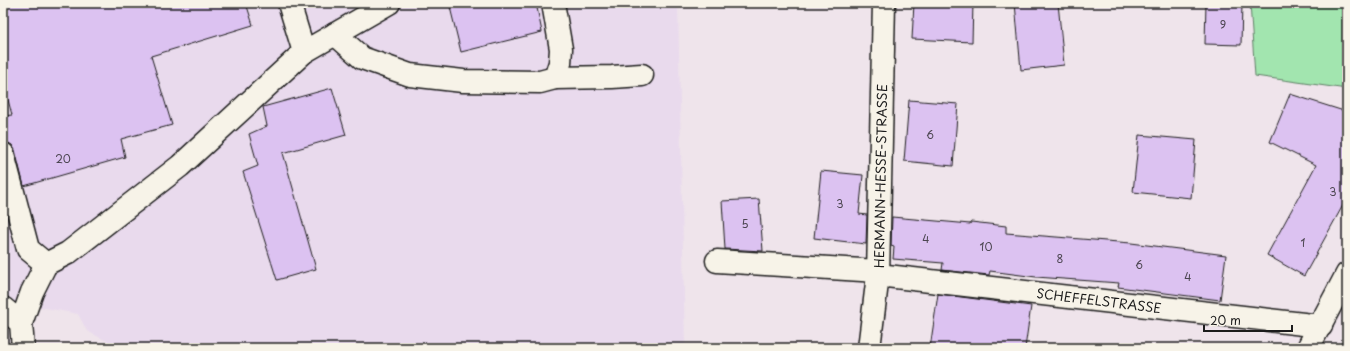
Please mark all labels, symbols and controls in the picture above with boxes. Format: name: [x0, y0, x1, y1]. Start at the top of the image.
house number: 9: [1220, 16, 1226, 33]
street label: HERMANN-HESSE-STRASSE: [869, 84, 891, 268]
house number: 6: [926, 126, 934, 143]
house number: 20: [55, 150, 71, 167]
house number: 3: [1329, 183, 1337, 200]
house number: 3: [836, 195, 844, 212]
house number: 5: [741, 215, 749, 232]
house number: 4: [922, 230, 930, 247]
house number: 1: [1301, 234, 1306, 251]
house number: 10: [980, 238, 992, 255]
house number: 8: [1057, 250, 1064, 267]
house number: 6: [1135, 256, 1143, 273]
house number: 4: [1184, 268, 1192, 285]
street label: SCHEFFELSTRASSE: [1035, 283, 1163, 317]
scale bar: [1204, 307, 1292, 333]
text: 20 m: [1210, 311, 1241, 329]

